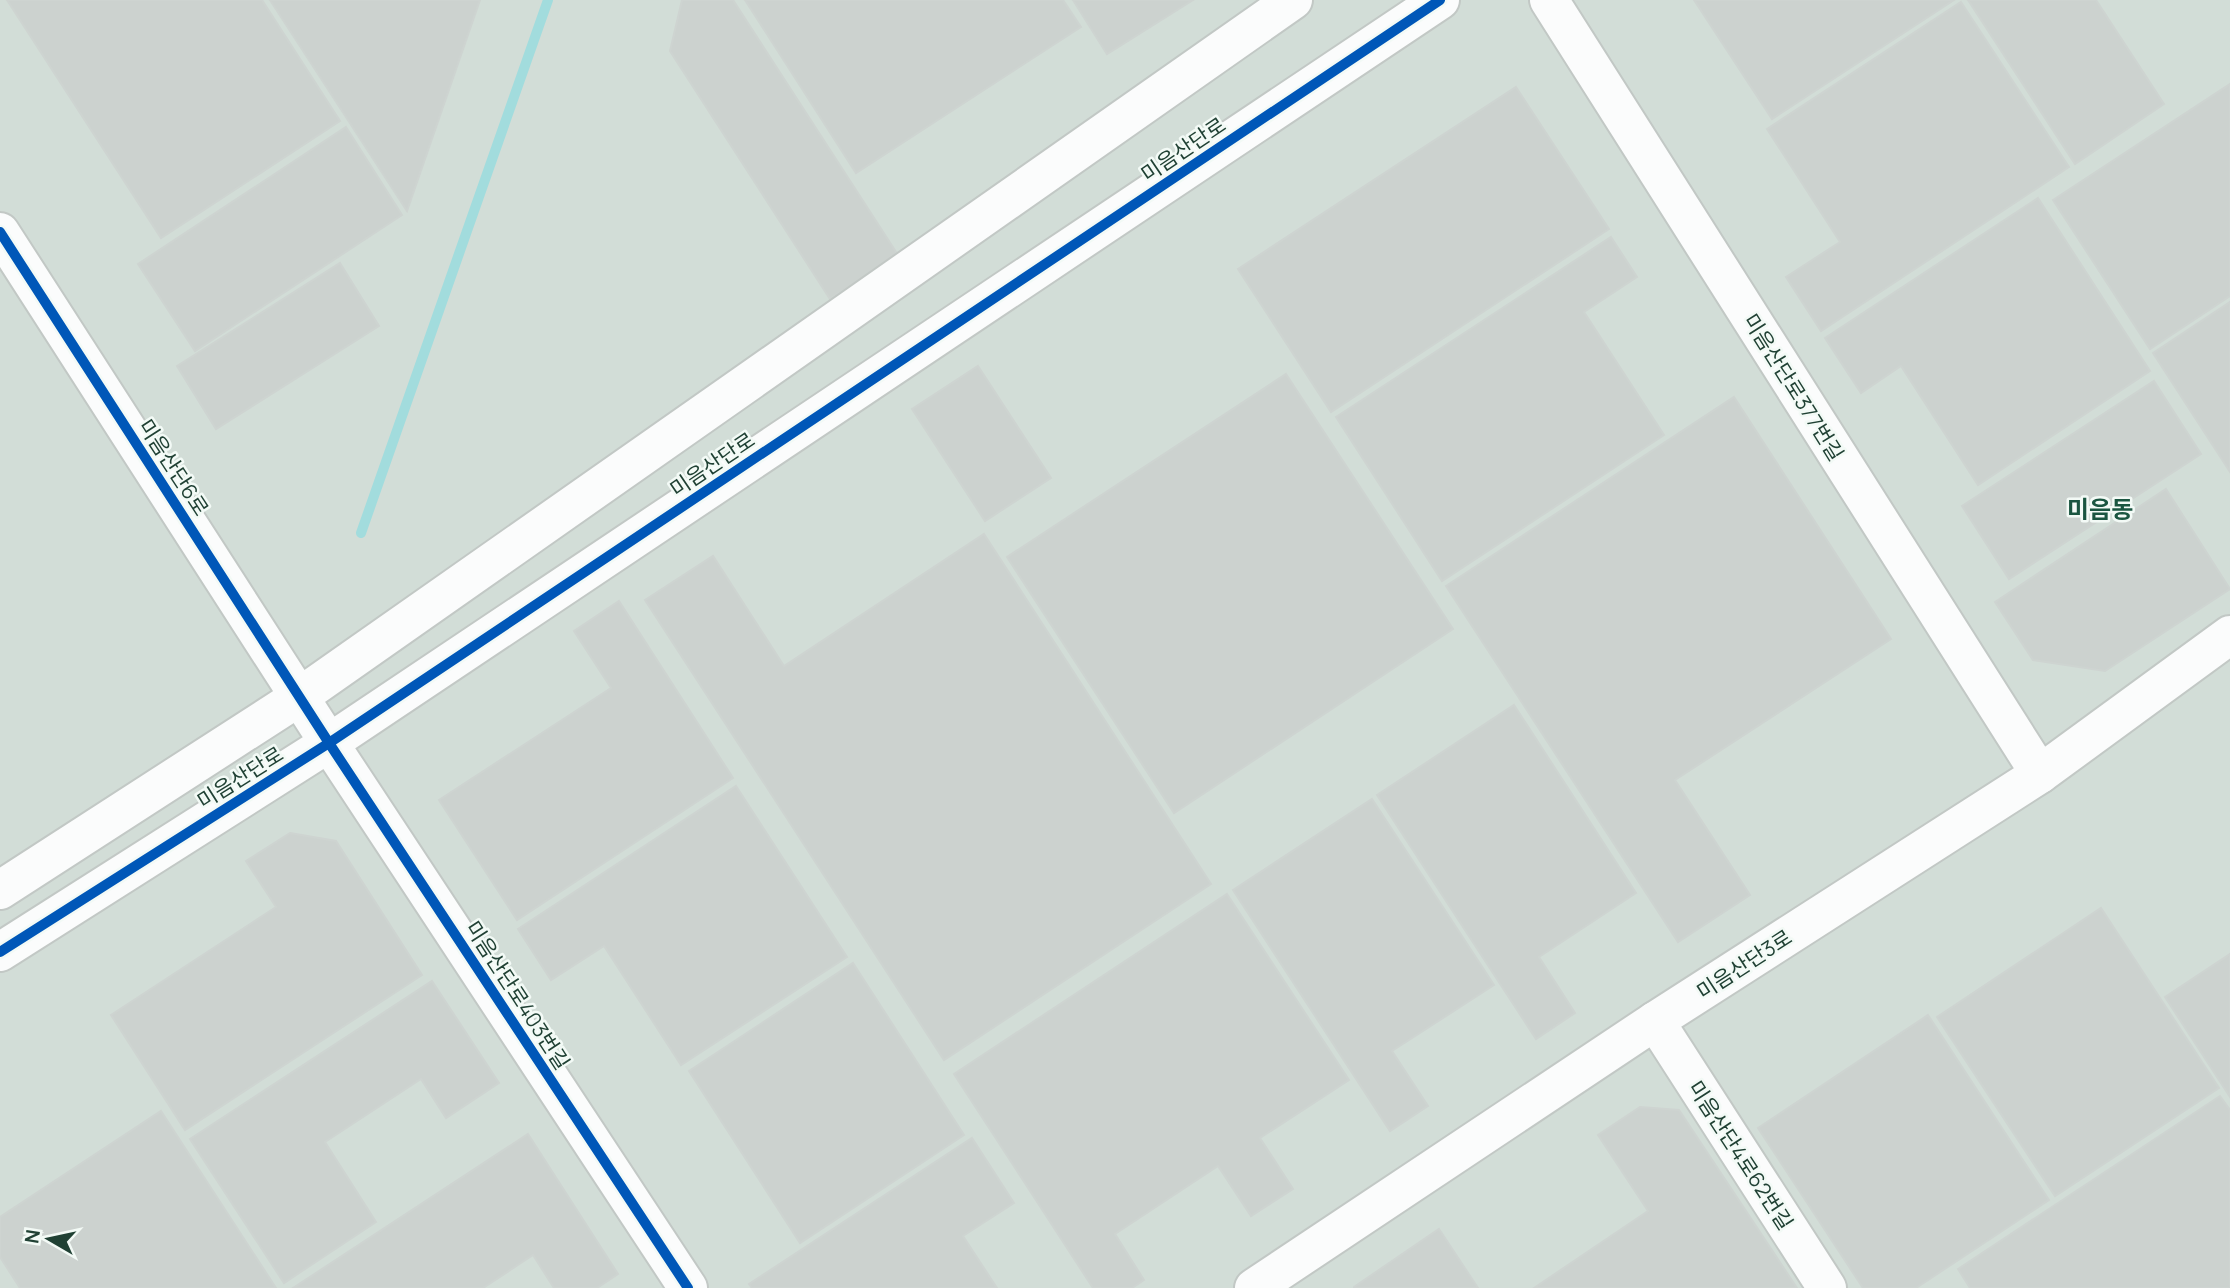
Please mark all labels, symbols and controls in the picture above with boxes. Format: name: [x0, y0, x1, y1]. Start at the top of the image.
street label: 미음산단로: [1135, 110, 1231, 188]
street label: 미음산단로377번길: [1737, 308, 1851, 466]
street label: 미음산단6로: [132, 413, 216, 521]
street label: 미음산단로: [664, 425, 760, 503]
district label: 미음동: [2067, 492, 2133, 525]
street label: 미음산단로: [192, 740, 288, 814]
street label: 미음산단로403번길: [459, 915, 577, 1075]
street label: 미음산단3로: [1691, 923, 1797, 1005]
street label: 미음산단4로62번길: [1682, 1075, 1800, 1235]
north arrow: [14, 1204, 84, 1274]
text: N: [18, 1228, 46, 1245]

